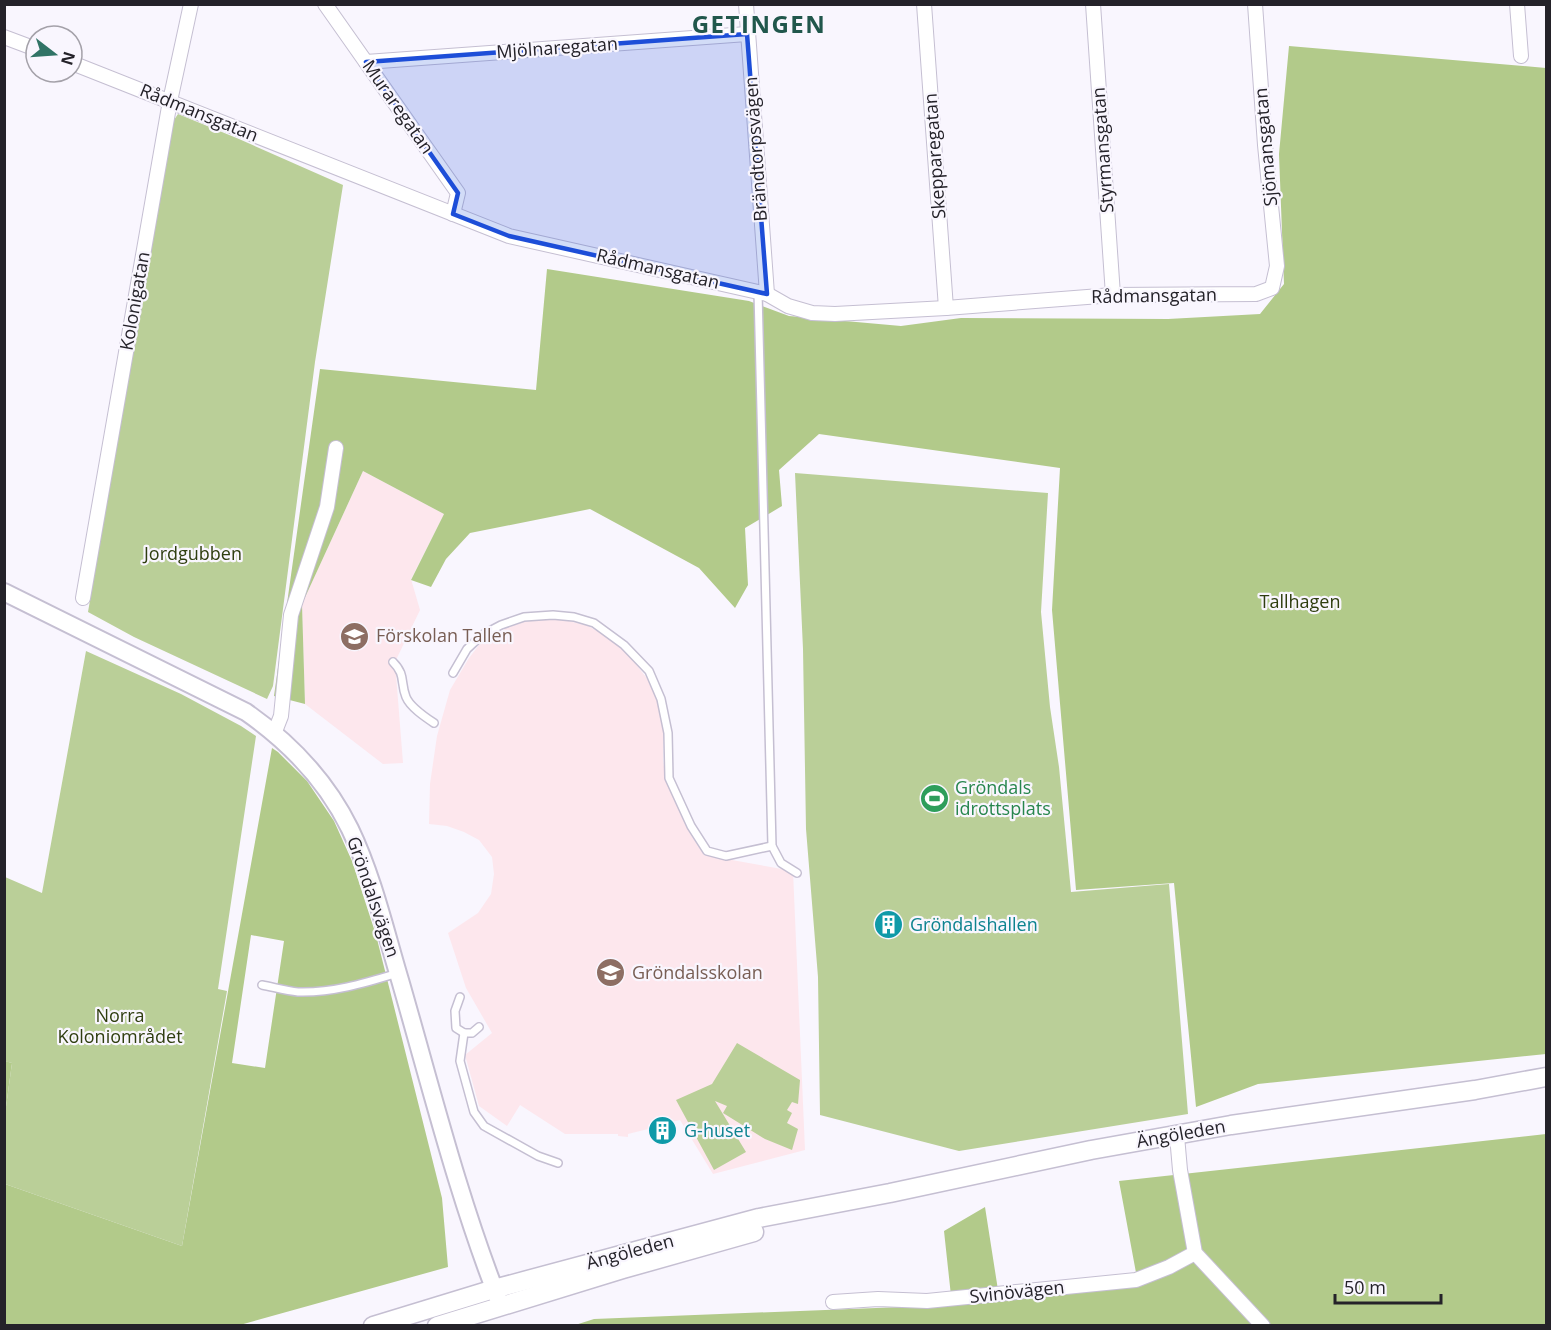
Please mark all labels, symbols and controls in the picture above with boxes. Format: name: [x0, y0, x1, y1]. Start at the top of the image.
district label: GETINGEN: [692, 7, 826, 40]
north arrow: [24, 24, 84, 84]
street label: Mjölnaregatan: [495, 31, 619, 63]
text: N: [56, 49, 81, 68]
street label: Muraregatan: [358, 55, 440, 158]
street label: Brändtorpsvägen: [738, 76, 772, 222]
street label: Rådmansgatan: [137, 77, 262, 147]
street label: Styrmansgatan: [1086, 86, 1118, 214]
street label: Sjömansgatan: [1248, 87, 1282, 207]
street label: Skepparegatan: [918, 92, 950, 220]
street label: Rådmansgatan: [594, 242, 722, 294]
street label: Kolonigatan: [114, 249, 155, 352]
street label: Rådmansgatan: [1091, 282, 1217, 308]
park label: Jordgubben: [142, 541, 242, 565]
park label: Tallhagen: [1260, 589, 1340, 613]
school or university icon: Förskolan Tallen: [339, 620, 371, 652]
place label: Förskolan Tallen: [376, 623, 513, 647]
place label: Gröndals idrottsplats: [955, 775, 1051, 820]
sports icon: Gröndals idrottsplats: [918, 782, 950, 814]
street label: Gröndalsvägen: [342, 833, 406, 960]
building icon: Gröndalshallen: [873, 909, 905, 941]
place label: Gröndalshallen: [910, 912, 1038, 936]
school or university icon: Gröndalsskolan: [595, 957, 627, 989]
place label: Gröndalsskolan: [632, 960, 763, 984]
park label: Norra Koloniområdet: [57, 1003, 183, 1048]
street label: Ängöleden: [1135, 1113, 1227, 1153]
building icon: G-huset: [647, 1115, 679, 1147]
place label: G-huset: [684, 1118, 750, 1142]
street label: Ängöleden: [583, 1228, 676, 1274]
scale bar: [1335, 1267, 1442, 1305]
street label: Svinövägen: [968, 1274, 1065, 1308]
text: 50 m: [1344, 1275, 1386, 1299]

